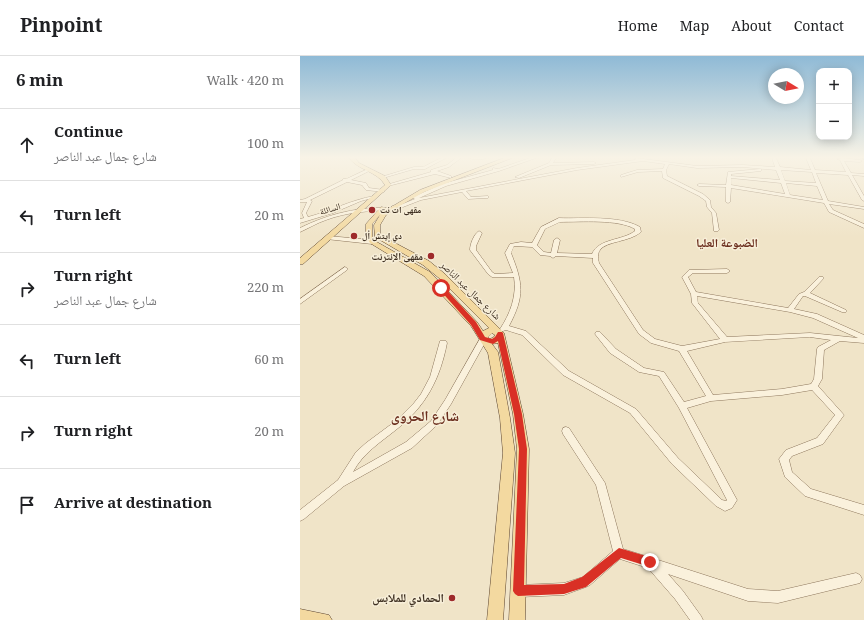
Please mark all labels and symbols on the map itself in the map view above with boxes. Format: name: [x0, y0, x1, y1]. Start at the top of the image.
north arrow: [768, 68, 804, 104]
street label: السائلة: [318, 199, 343, 221]
place label: مقهى ات نت: [380, 203, 421, 219]
marker: مقهى ات نت: [367, 205, 377, 215]
place label: دي إيتش أل: [362, 229, 402, 245]
marker: دي إيتش أل: [349, 231, 359, 241]
district label: الضبوعة العليا: [696, 234, 758, 255]
place label: مقهى الإنترنت: [372, 249, 423, 266]
marker: مقهى الإنترنت: [426, 251, 436, 261]
street label: شارع جمال عبد الناصر: [435, 257, 505, 325]
route start: [432, 279, 450, 297]
district label: شارع الحروى: [391, 406, 459, 430]
route end: [641, 553, 659, 571]
place label: الحمادي للملابس: [372, 589, 444, 610]
marker: الحمادي للملابس: [447, 593, 457, 603]

